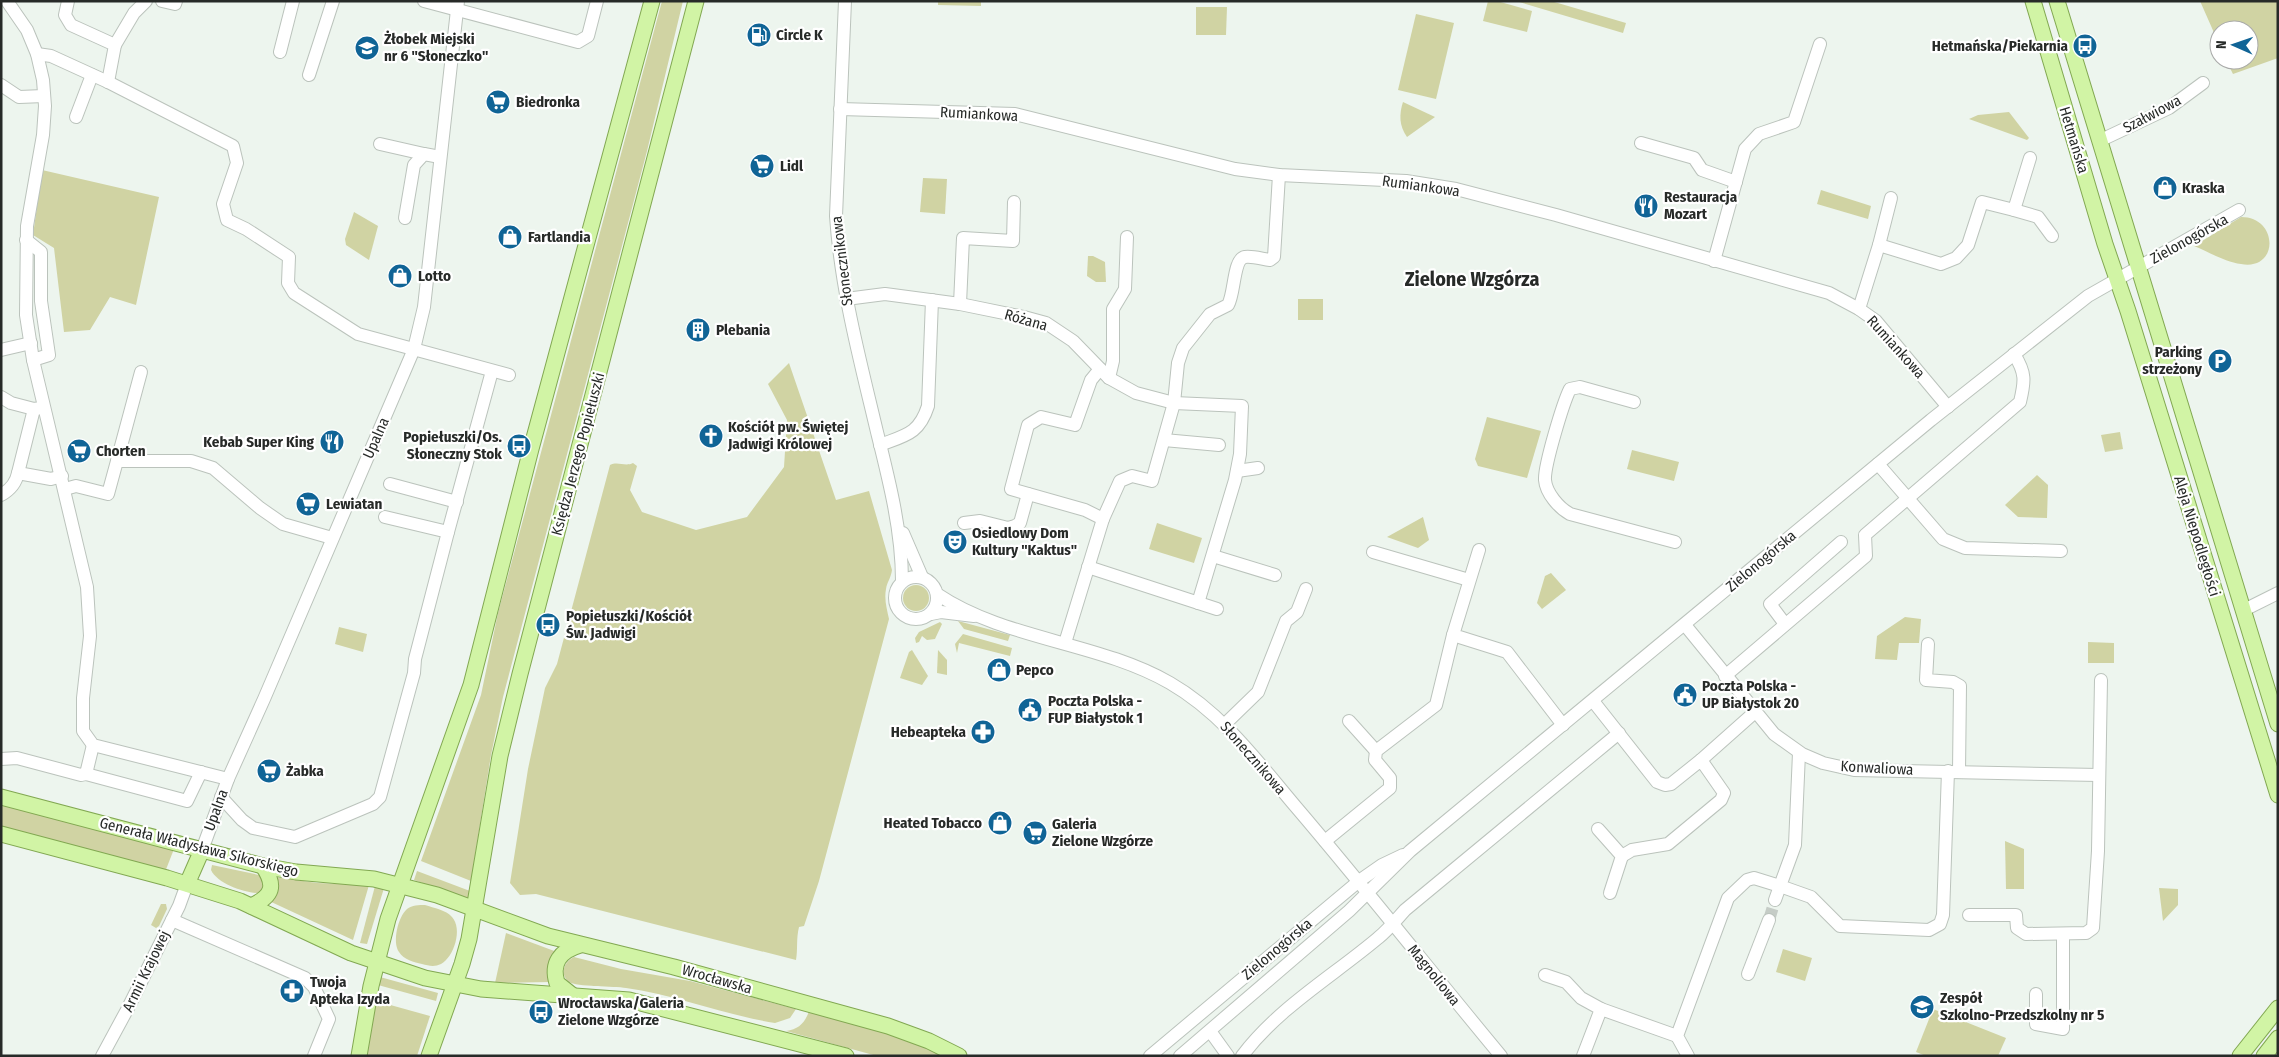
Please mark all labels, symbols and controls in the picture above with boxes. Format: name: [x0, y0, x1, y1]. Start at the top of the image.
north arrow: [2209, 20, 2259, 70]
fuel station icon: Circle K: [746, 22, 772, 48]
place label: Circle K: [776, 26, 823, 44]
place label: Żłobek Miejski nr 6 "Słoneczko": [384, 30, 488, 65]
bus stop icon: Hetmańska/Piekarnia: [2072, 33, 2098, 59]
school or university icon: Żłobek Miejski nr 6 "Słoneczko": [354, 35, 380, 61]
place label: Hetmańska/Piekarnia: [1932, 37, 2069, 55]
text: N: [2213, 40, 2230, 49]
supermarket icon: Biedronka: [485, 89, 511, 115]
street label: Szałwiowa: [2120, 91, 2184, 137]
place label: Biedronka: [516, 93, 580, 111]
street label: Rumiankowa: [939, 103, 1019, 125]
street label: Hetmańska: [2055, 105, 2093, 175]
supermarket icon: Lidl: [749, 153, 775, 179]
place label: Lidl: [780, 157, 804, 175]
street label: Rumiankowa: [1381, 172, 1461, 200]
shop icon: Kraska: [2152, 175, 2178, 201]
place label: Kraska: [2182, 179, 2225, 197]
place label: Restauracja Mozart: [1664, 188, 1738, 223]
restaurant icon: Restauracja Mozart: [1633, 193, 1659, 219]
street label: Zielonogórska: [2147, 210, 2231, 268]
street label: Słonecznikowa: [828, 215, 856, 307]
shop icon: Fartlandia: [497, 224, 523, 250]
place label: Fartlandia: [528, 228, 591, 246]
shop icon: Lotto: [387, 263, 413, 289]
place label: Lotto: [418, 267, 451, 285]
district label: Zielone Wzgórza: [1405, 267, 1539, 291]
street label: Różana: [1002, 305, 1050, 335]
street label: Rumiankowa: [1863, 312, 1929, 382]
building icon: Plebania: [685, 317, 711, 343]
place label: Plebania: [716, 321, 771, 339]
place label: Parking strzeżony: [2142, 343, 2203, 378]
parking icon: Parking strzeżony: [2207, 348, 2233, 374]
street label: Księdza Jerzego Popiełuszki: [548, 371, 608, 537]
street label: Upalna: [359, 415, 393, 461]
place label: Kościół pw. Świętej Jadwigi Królowej: [727, 418, 848, 453]
church icon: Kościół pw. Świętej Jadwigi Królowej: [698, 423, 724, 449]
place label: Popiełuszki/Os. Słoneczny Stok: [403, 428, 503, 463]
restaurant icon: Kebab Super King: [319, 429, 345, 455]
place label: Kebab Super King: [203, 433, 315, 451]
bus stop icon: Popiełuszki/Os. Słoneczny Stok: [506, 433, 532, 459]
supermarket icon: Chorten: [66, 438, 92, 464]
place label: Chorten: [96, 442, 146, 460]
street label: Aleja Niepodległości: [2170, 474, 2224, 598]
supermarket icon: Lewiatan: [295, 491, 321, 517]
place label: Lewiatan: [326, 495, 383, 513]
place label: Osiedlowy Dom Kultury "Kaktus": [972, 524, 1077, 559]
street label: Zielonogórska: [1722, 526, 1800, 596]
theatre icon: Osiedlowy Dom Kultury "Kaktus": [942, 529, 968, 555]
place label: Popiełuszki/Kościół Św. Jadwigi: [566, 607, 693, 642]
bus stop icon: Popiełuszki/Kościół Św. Jadwigi: [535, 612, 561, 638]
shop icon: Pepco: [986, 657, 1012, 683]
place label: Pepco: [1016, 661, 1054, 679]
place label: Poczta Polska - UP Białystok 20: [1702, 677, 1799, 712]
public building icon: Poczta Polska - UP Białystok 20: [1672, 682, 1698, 708]
place label: Poczta Polska - FUP Białystok 1: [1048, 692, 1143, 727]
public building icon: Poczta Polska - FUP Białystok 1: [1017, 697, 1043, 723]
street label: Słonecznikowa: [1216, 718, 1290, 798]
pharmacy icon: Hebeapteka: [970, 719, 996, 745]
place label: Hebeapteka: [891, 723, 967, 741]
street label: Konwaliowa: [1840, 757, 1914, 779]
supermarket icon: Żabka: [256, 758, 282, 784]
place label: Żabka: [286, 762, 324, 780]
street label: Upalna: [200, 787, 232, 833]
shop icon: Heated Tobacco: [987, 810, 1013, 836]
street label: Generała Władysława Sikorskiego: [98, 814, 300, 880]
place label: Heated Tobacco: [884, 814, 982, 832]
place label: Galeria Zielone Wzgórze: [1052, 815, 1154, 850]
supermarket icon: Galeria Zielone Wzgórze: [1022, 820, 1048, 846]
street label: Zielonogórska: [1238, 914, 1316, 984]
street label: Armii Krajowej: [119, 927, 173, 1015]
street label: Magnoliowa: [1404, 941, 1464, 1009]
street label: Wrocławska: [680, 960, 754, 998]
place label: Twoja Apteka Izyda: [309, 973, 390, 1008]
pharmacy icon: Twoja Apteka Izyda: [279, 978, 305, 1004]
place label: Zespół Szkolno-Przedszkolny nr 5: [1940, 989, 2104, 1024]
place label: Wrocławska/Galeria Zielone Wzgórze: [558, 994, 685, 1029]
school or university icon: Zespół Szkolno-Przedszkolny nr 5: [1909, 994, 1935, 1020]
bus stop icon: Wrocławska/Galeria Zielone Wzgórze: [528, 999, 554, 1025]

